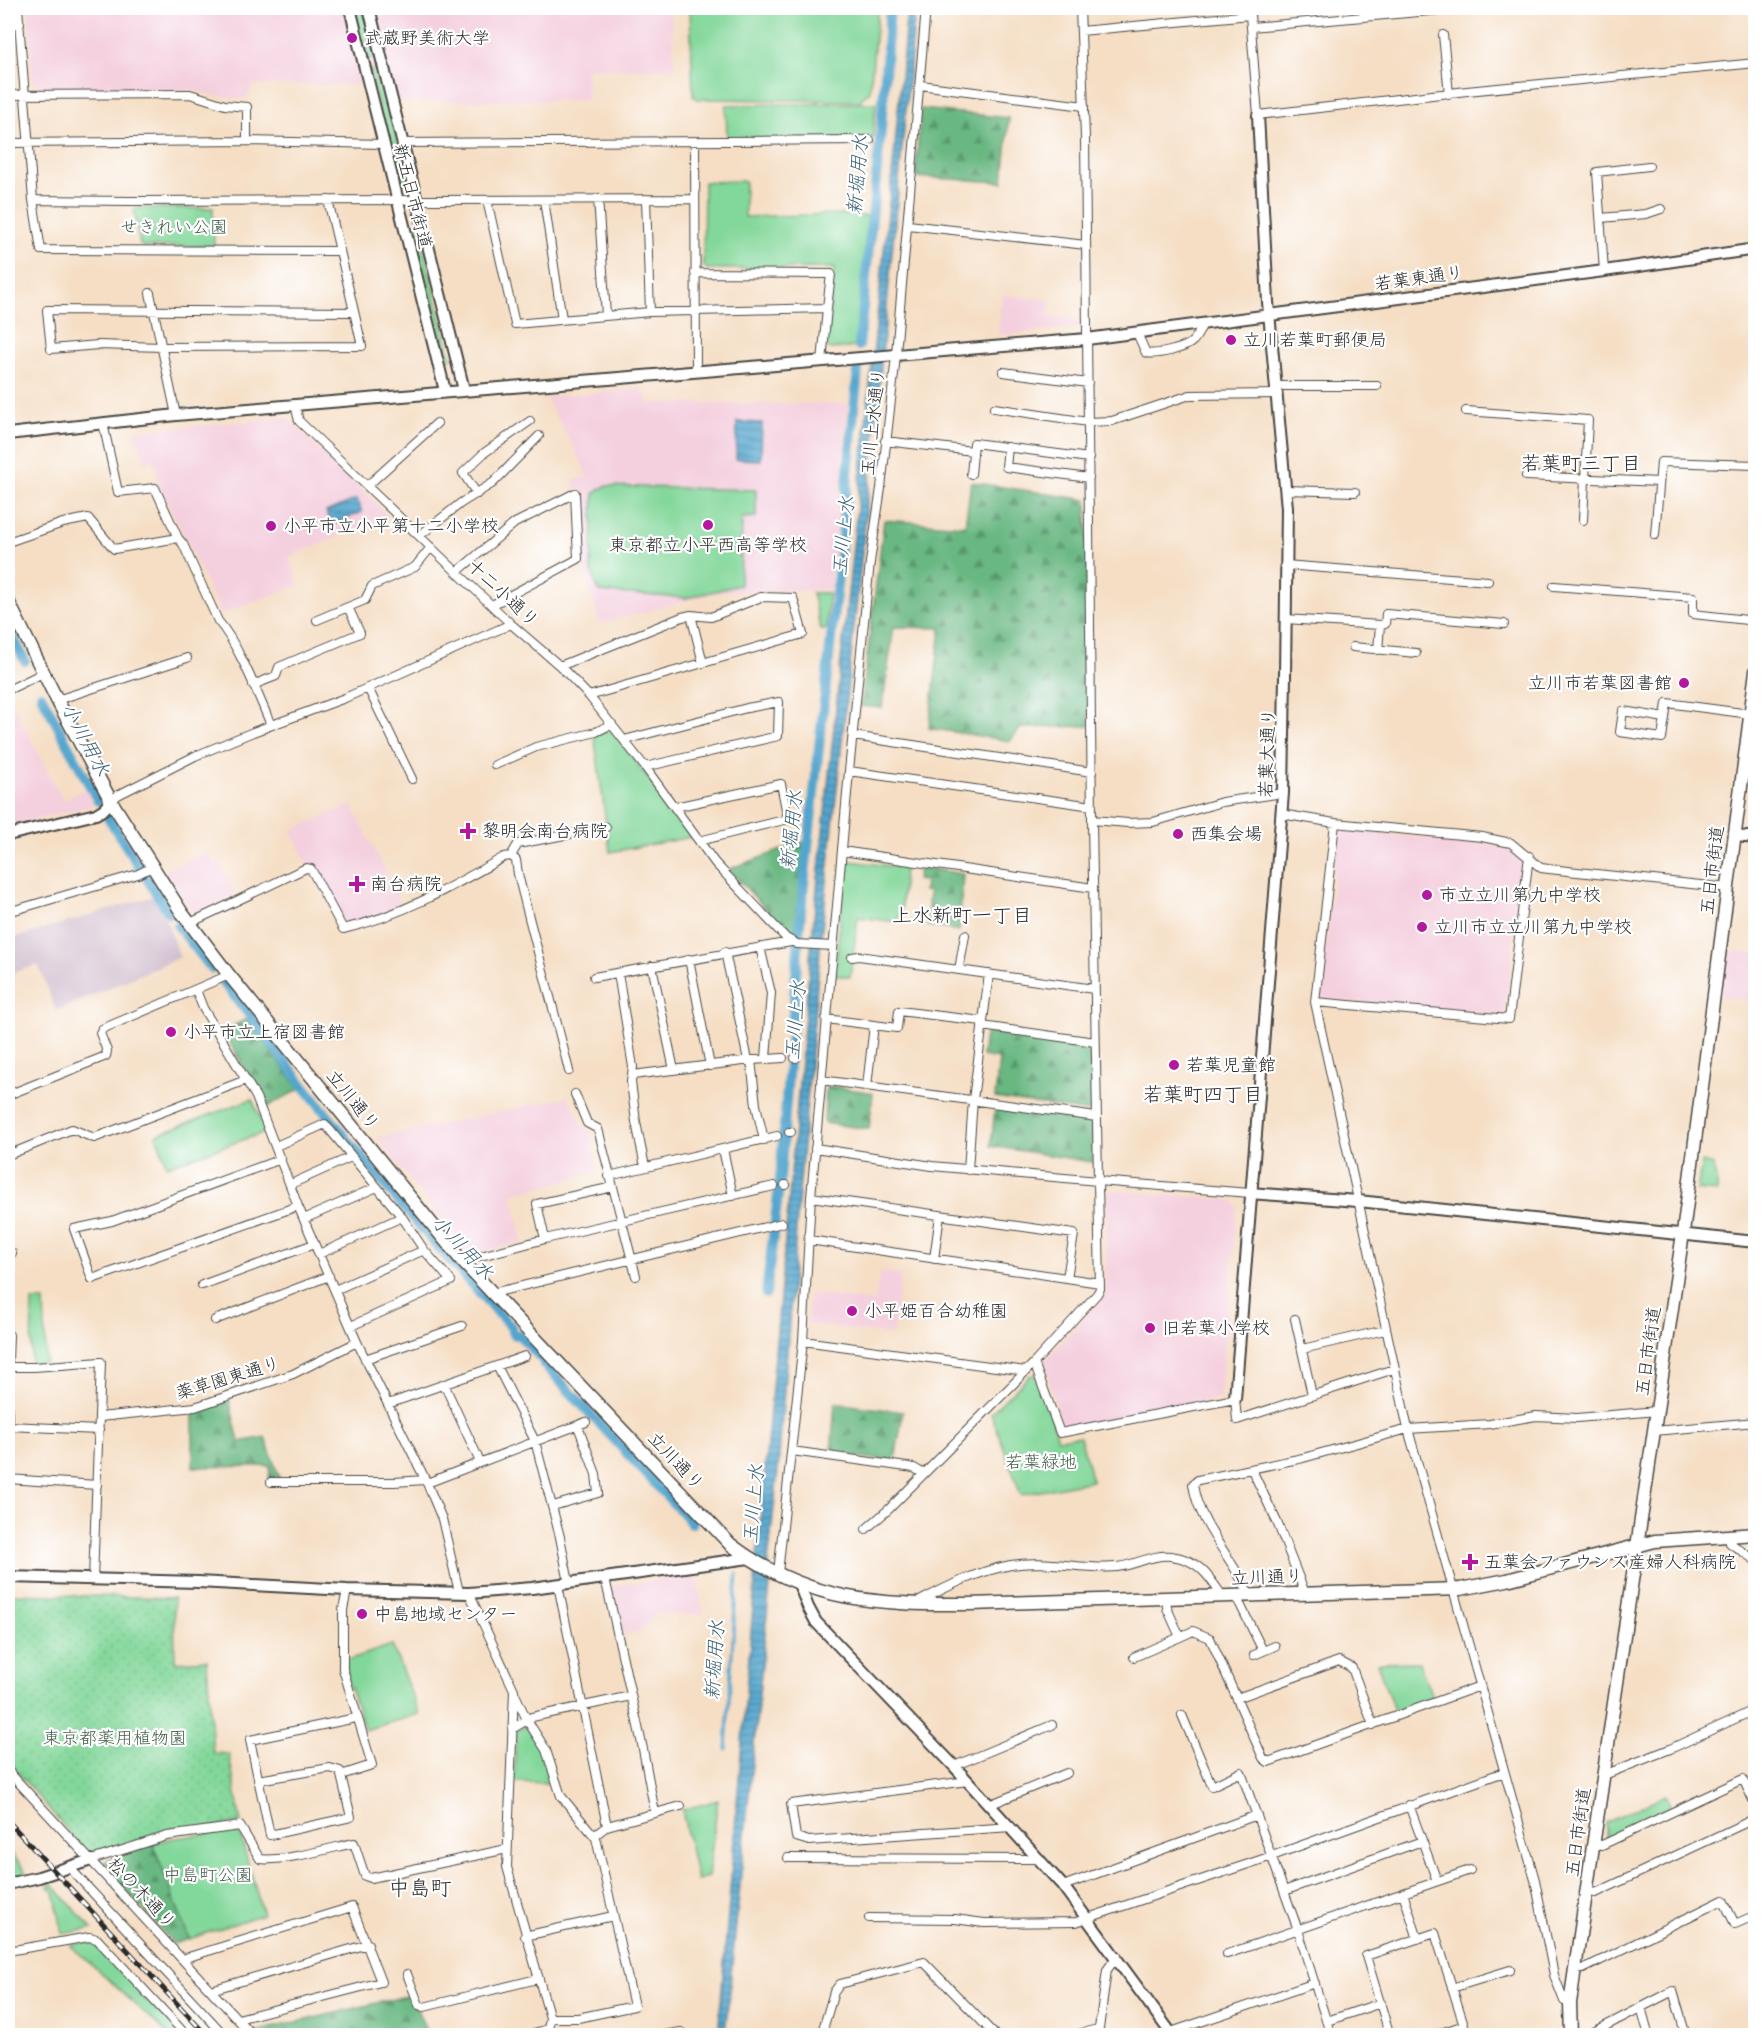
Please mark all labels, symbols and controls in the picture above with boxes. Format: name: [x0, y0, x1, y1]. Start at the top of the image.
place label: 武蔵野美術大学: [364, 28, 490, 49]
marker: 武蔵野美術大学: [345, 31, 359, 45]
water label: 新堀用水: [843, 134, 872, 216]
street label: 新五日市街道: [389, 141, 436, 251]
park label: せきれい公園: [120, 217, 228, 238]
street label: 若葉東通り: [1373, 262, 1465, 295]
place label: 立川若葉町郵便局: [1243, 330, 1387, 351]
marker: 立川若葉町郵便局: [1224, 333, 1238, 347]
street label: 玉川上水通り: [857, 367, 890, 477]
district label: 若葉町三丁目: [1521, 452, 1641, 475]
water label: 玉川上水: [828, 495, 859, 577]
place label: 小平市立小平第十二小学校: [283, 516, 499, 537]
marker: 東京都立小平西高等学校: [701, 518, 715, 532]
marker: 小平市立小平第十二小学校: [264, 519, 278, 533]
place label: 東京都立小平西高等学校: [609, 535, 807, 556]
street label: 十二小通り: [463, 555, 543, 632]
place label: 立川市若葉図書館: [1528, 673, 1672, 694]
marker: 立川市若葉図書館: [1677, 676, 1691, 690]
water label: 小川用水: [57, 699, 114, 780]
street label: 若葉大通り: [1255, 708, 1280, 798]
water label: 新堀用水: [776, 789, 807, 871]
place label: 黎明会南台病院: [482, 821, 608, 842]
marker: 黎明会南台病院: [459, 822, 477, 840]
place label: 西集会場: [1190, 824, 1262, 845]
street label: 五日市街道: [1697, 824, 1728, 916]
marker: 西集会場: [1171, 827, 1185, 841]
place label: 南台病院: [370, 874, 442, 895]
marker: 南台病院: [348, 875, 366, 893]
place label: 市立立川第九中学校: [1439, 885, 1601, 906]
marker: 市立立川第九中学校: [1420, 888, 1434, 902]
district label: 上水新町一丁目: [892, 904, 1032, 927]
place label: 立川市立立川第九中学校: [1434, 917, 1632, 938]
marker: 立川市立立川第九中学校: [1415, 920, 1429, 934]
water label: 玉川上水: [781, 979, 810, 1061]
place label: 小平市立上宿図書館: [183, 1022, 345, 1043]
marker: 小平市立上宿図書館: [164, 1025, 178, 1039]
place label: 若葉児童館: [1186, 1055, 1276, 1076]
marker: 若葉児童館: [1167, 1058, 1181, 1072]
street label: 立川通り: [322, 1066, 383, 1135]
district label: 若葉町四丁目: [1143, 1083, 1263, 1106]
water label: 小川用水: [427, 1210, 498, 1284]
place label: 小平姫百合幼稚園: [864, 1301, 1008, 1322]
marker: 小平姫百合幼稚園: [845, 1304, 859, 1318]
street label: 五日市街道: [1632, 1305, 1665, 1397]
place label: 旧若葉小学校: [1162, 1318, 1270, 1339]
marker: 旧若葉小学校: [1143, 1321, 1157, 1335]
street label: 薬草園東通り: [173, 1353, 283, 1404]
street label: 立川通り: [643, 1428, 708, 1495]
park label: 若葉緑地: [1005, 1452, 1077, 1473]
water label: 玉川上水: [739, 1463, 768, 1545]
place label: 五葉会ファウンズ産婦人科病院: [1484, 1552, 1736, 1573]
marker: 五葉会ファウンズ産婦人科病院: [1461, 1553, 1479, 1571]
street label: 立川通り: [1231, 1566, 1303, 1589]
place label: 中島地域センター: [374, 1604, 517, 1625]
marker: 中島地域センター: [355, 1607, 369, 1621]
water label: 新堀用水: [700, 1619, 729, 1701]
park label: 東京都薬用植物園: [43, 1728, 187, 1749]
street label: 五日市街道: [1562, 1786, 1595, 1878]
street label: 松の木通り: [103, 1853, 180, 1933]
park label: 中島町公園: [163, 1865, 253, 1886]
district label: 中島町: [389, 1876, 452, 1900]

